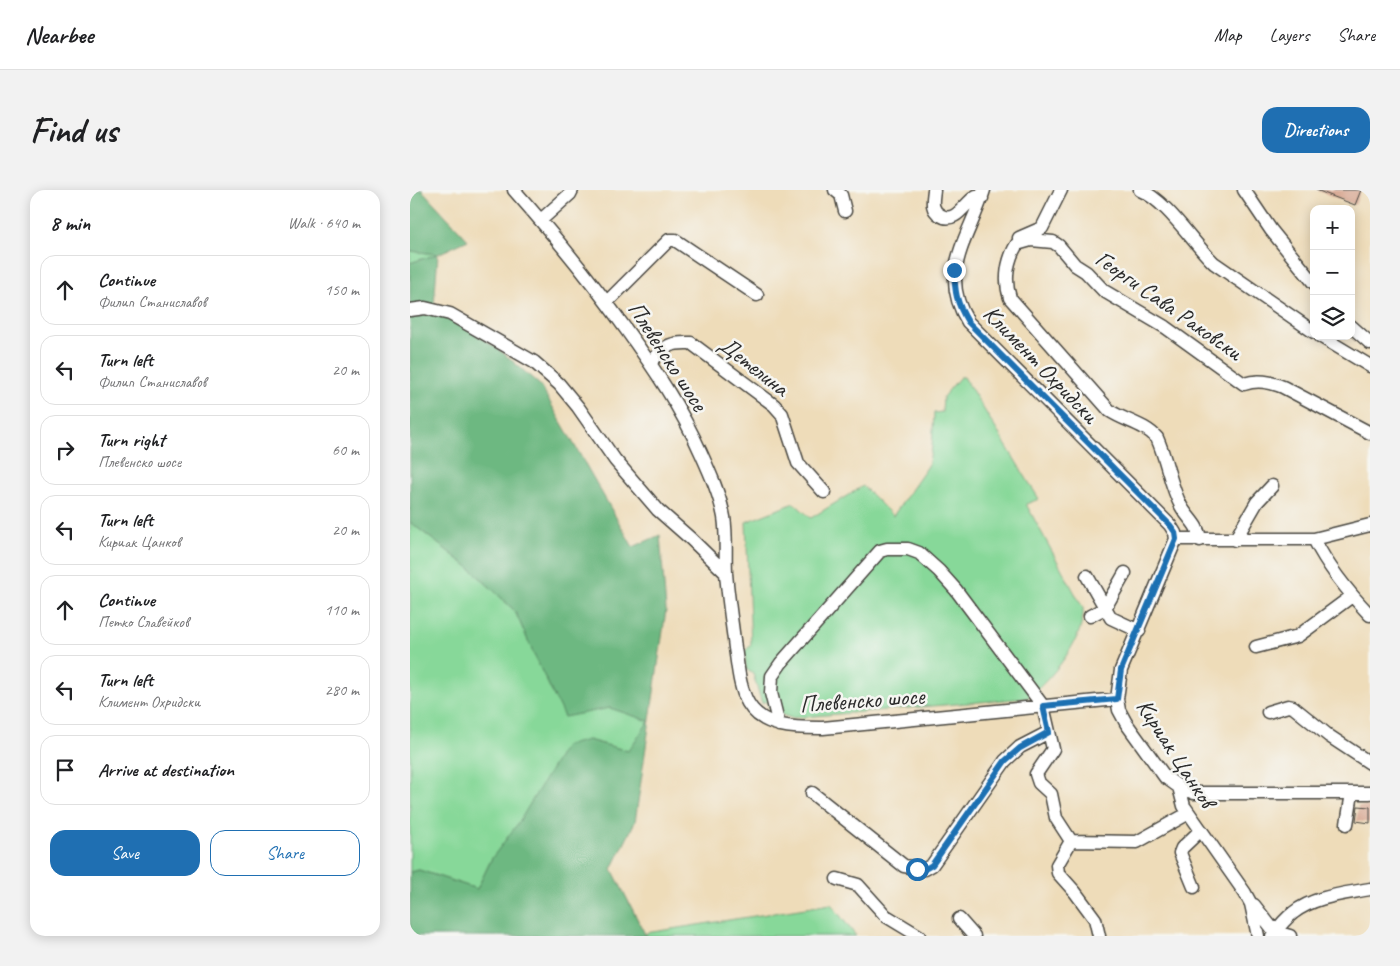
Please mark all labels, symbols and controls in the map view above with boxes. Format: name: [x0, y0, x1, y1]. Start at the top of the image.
text: Nearbee: [25, 20, 93, 50]
text: Map: [1214, 24, 1242, 46]
text: Layers: [1270, 24, 1309, 46]
text: Share: [1337, 24, 1375, 46]
button: Directions: [1262, 107, 1370, 153]
text: Find us: [30, 108, 117, 153]
map controls: [1310, 205, 1355, 340]
button: +: [1310, 205, 1355, 250]
text: 8 min: [50, 210, 90, 236]
text: Walk · 640 m: [288, 213, 360, 233]
street label: Георги Сава Раковски: [1090, 243, 1249, 368]
button: −: [1310, 250, 1355, 295]
route end: [943, 259, 966, 282]
text: Continue: [98, 268, 155, 292]
icon: ahead: [51, 276, 79, 304]
text: 150 m: [325, 280, 359, 300]
text: Филип Станиславов: [98, 292, 206, 312]
street label: Плевенско шосе: [621, 295, 716, 418]
button: layers: [1310, 295, 1355, 340]
street label: Климент Охридски: [977, 298, 1106, 430]
street label: Детелина: [713, 329, 796, 404]
text: Turn left: [98, 348, 153, 372]
icon: left: [51, 356, 79, 384]
text: 20 m: [332, 360, 359, 380]
text: Филип Станиславов: [98, 372, 206, 392]
text: Turn right: [98, 428, 165, 452]
icon: right: [51, 436, 79, 464]
text: 60 m: [332, 440, 359, 460]
text: Плевенско шосе: [98, 452, 181, 472]
text: Turn left: [98, 508, 153, 532]
icon: left: [51, 516, 79, 544]
text: 20 m: [332, 520, 359, 540]
text: Кириак Цанков: [98, 532, 180, 552]
text: Continue: [98, 588, 155, 612]
icon: ahead: [51, 596, 79, 624]
text: 110 m: [325, 600, 359, 620]
text: Петко Славейков: [98, 612, 189, 632]
text: Turn left: [98, 668, 153, 692]
icon: left: [51, 676, 79, 704]
text: 280 m: [325, 680, 359, 700]
street label: Плевенско шосе: [799, 681, 928, 719]
text: Климент Охридски: [98, 692, 200, 712]
street label: Кириак Цанков: [1130, 693, 1224, 816]
icon: arrive: [51, 756, 79, 784]
text: Arrive at destination: [98, 758, 234, 782]
button: Save: [50, 830, 200, 876]
button: Share: [210, 830, 360, 876]
route start: [906, 858, 929, 881]

